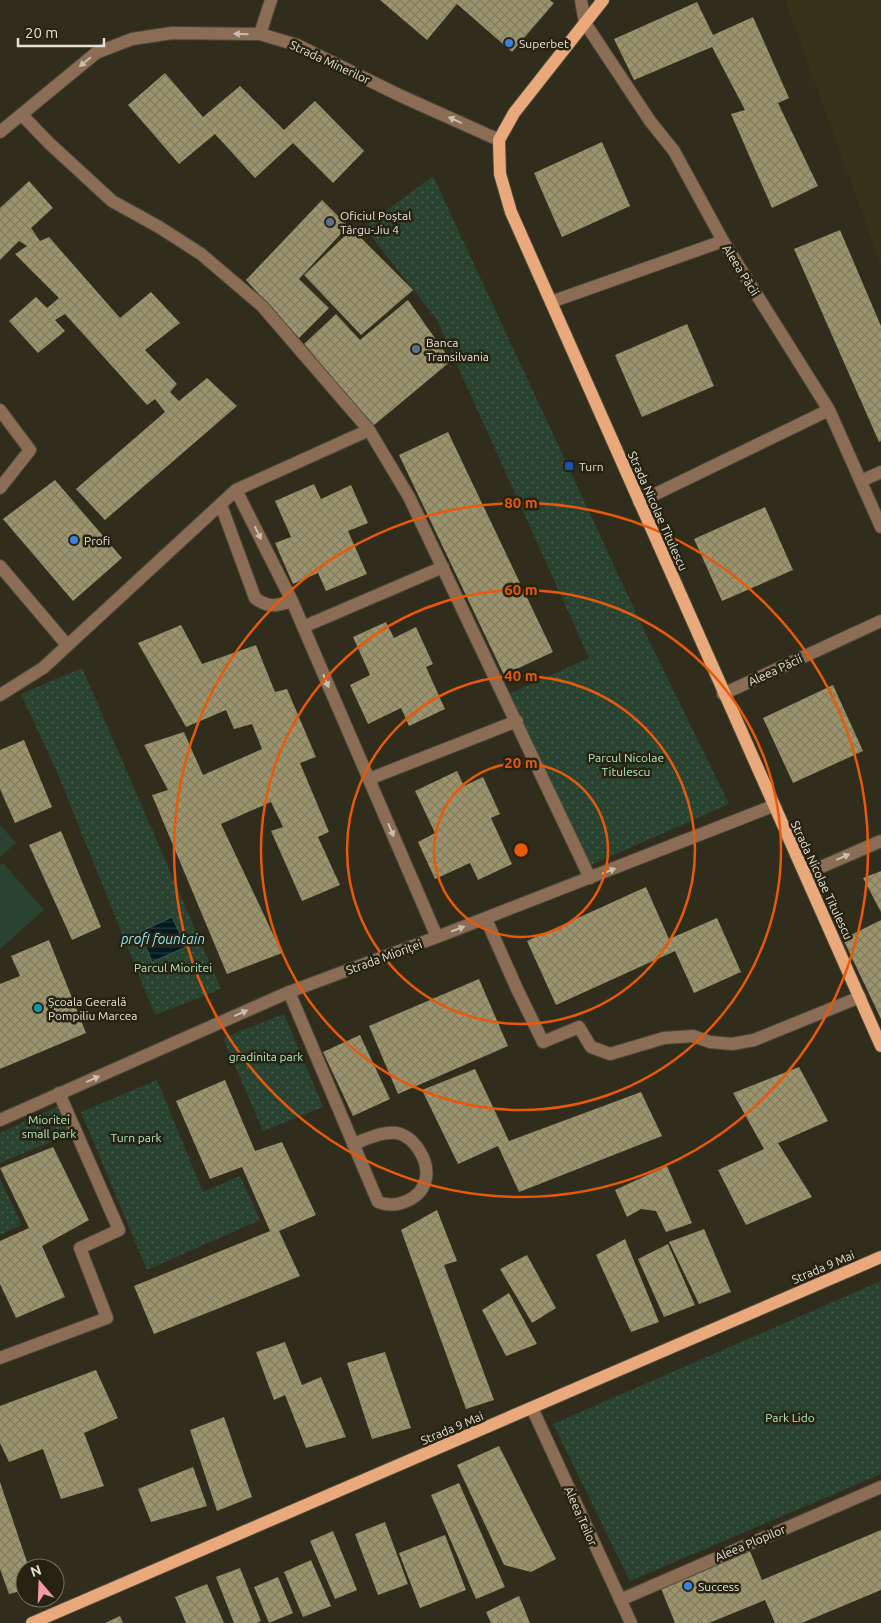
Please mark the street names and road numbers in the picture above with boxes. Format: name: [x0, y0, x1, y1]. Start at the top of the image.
street label: Strada Minerilor: [288, 38, 372, 86]
street label: Aleea Păcii: [720, 242, 762, 298]
street label: Strada Nicolae Titulescu: [626, 449, 690, 573]
street label: Aleea Păcii: [746, 652, 804, 688]
street label: Strada Nicolae Titulescu: [789, 819, 855, 941]
street label: Strada Mioriței: [344, 937, 424, 977]
street label: Strada 9 Mai: [790, 1248, 856, 1286]
street label: Strada 9 Mai: [419, 1409, 485, 1447]
street label: Aleea Teilor: [562, 1484, 600, 1548]
street label: Aleea Plopilor: [713, 1522, 788, 1564]

